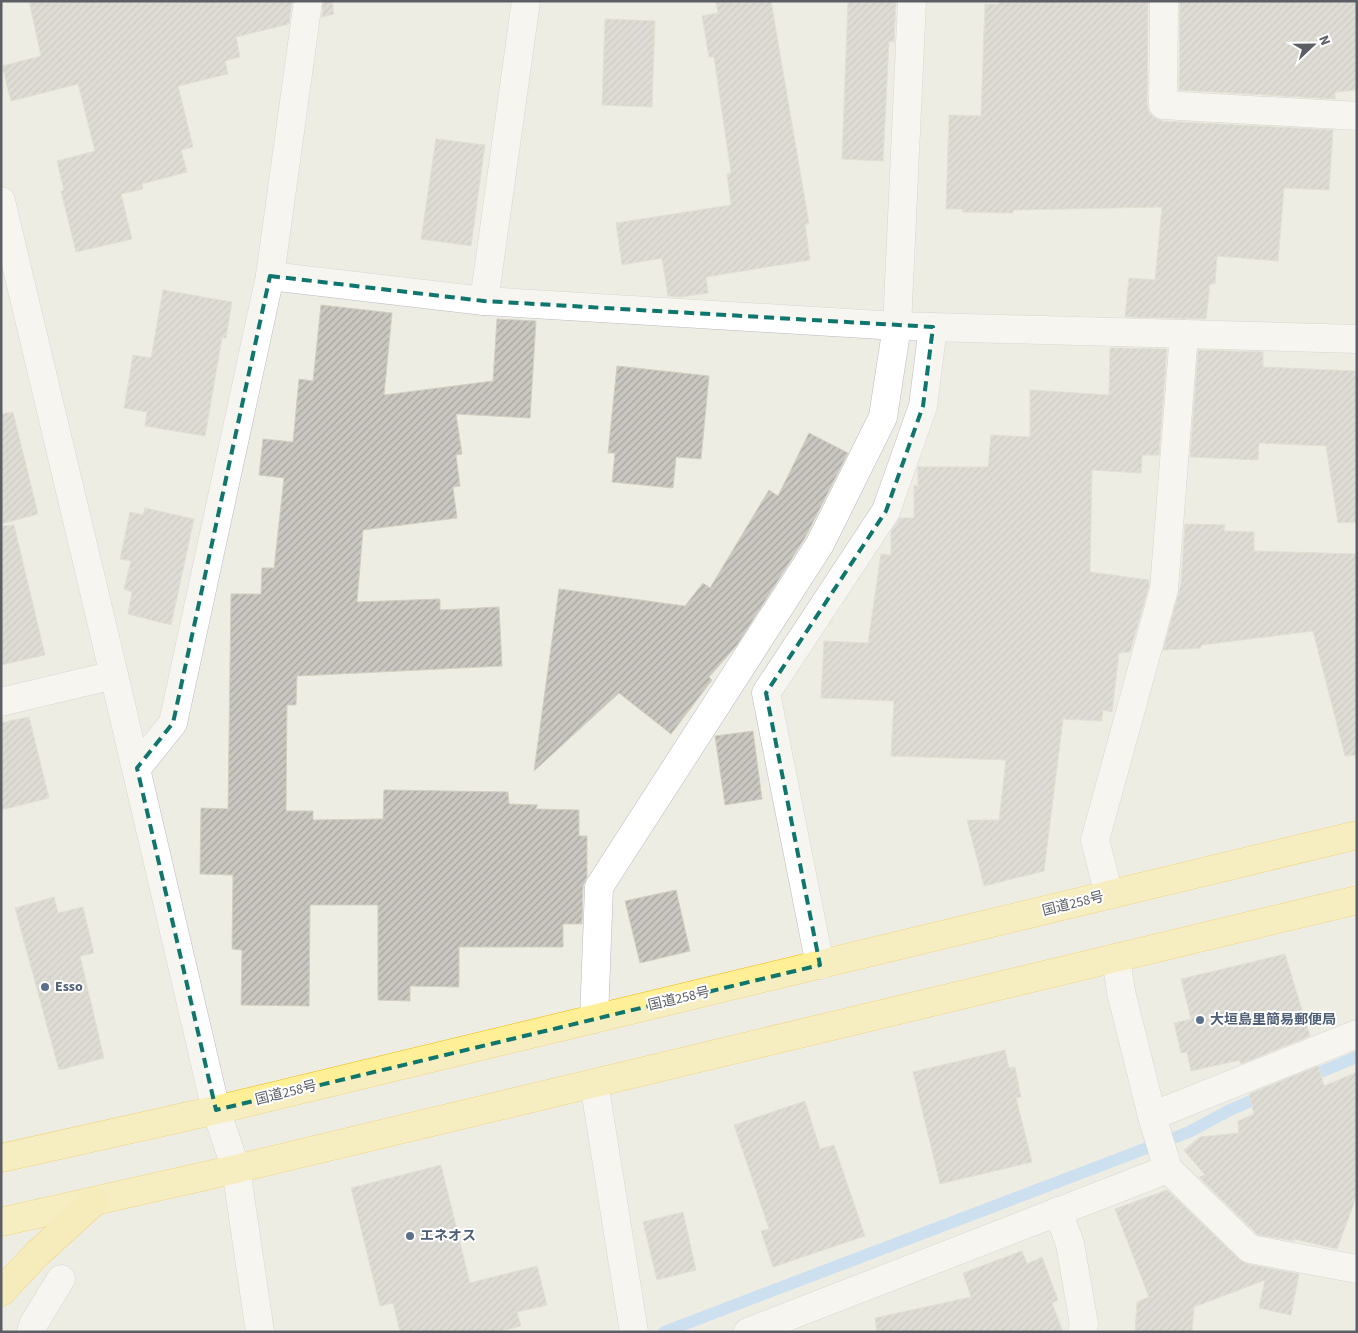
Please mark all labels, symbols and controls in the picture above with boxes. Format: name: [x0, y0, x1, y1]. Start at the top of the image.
north arrow: [1288, 20, 1338, 70]
text: N: [1313, 32, 1335, 49]
street label: 国道258号: [1040, 887, 1106, 921]
place label: Esso: [55, 977, 83, 997]
marker: Esso: [39, 981, 51, 993]
street label: 国道258号: [646, 982, 712, 1016]
place label: 大垣島里簡易郵便局: [1210, 1010, 1336, 1030]
marker: 大垣島里簡易郵便局: [1194, 1014, 1206, 1026]
street label: 国道258号: [253, 1076, 319, 1110]
place label: エネオス: [420, 1226, 476, 1246]
marker: エネオス: [404, 1230, 416, 1242]

